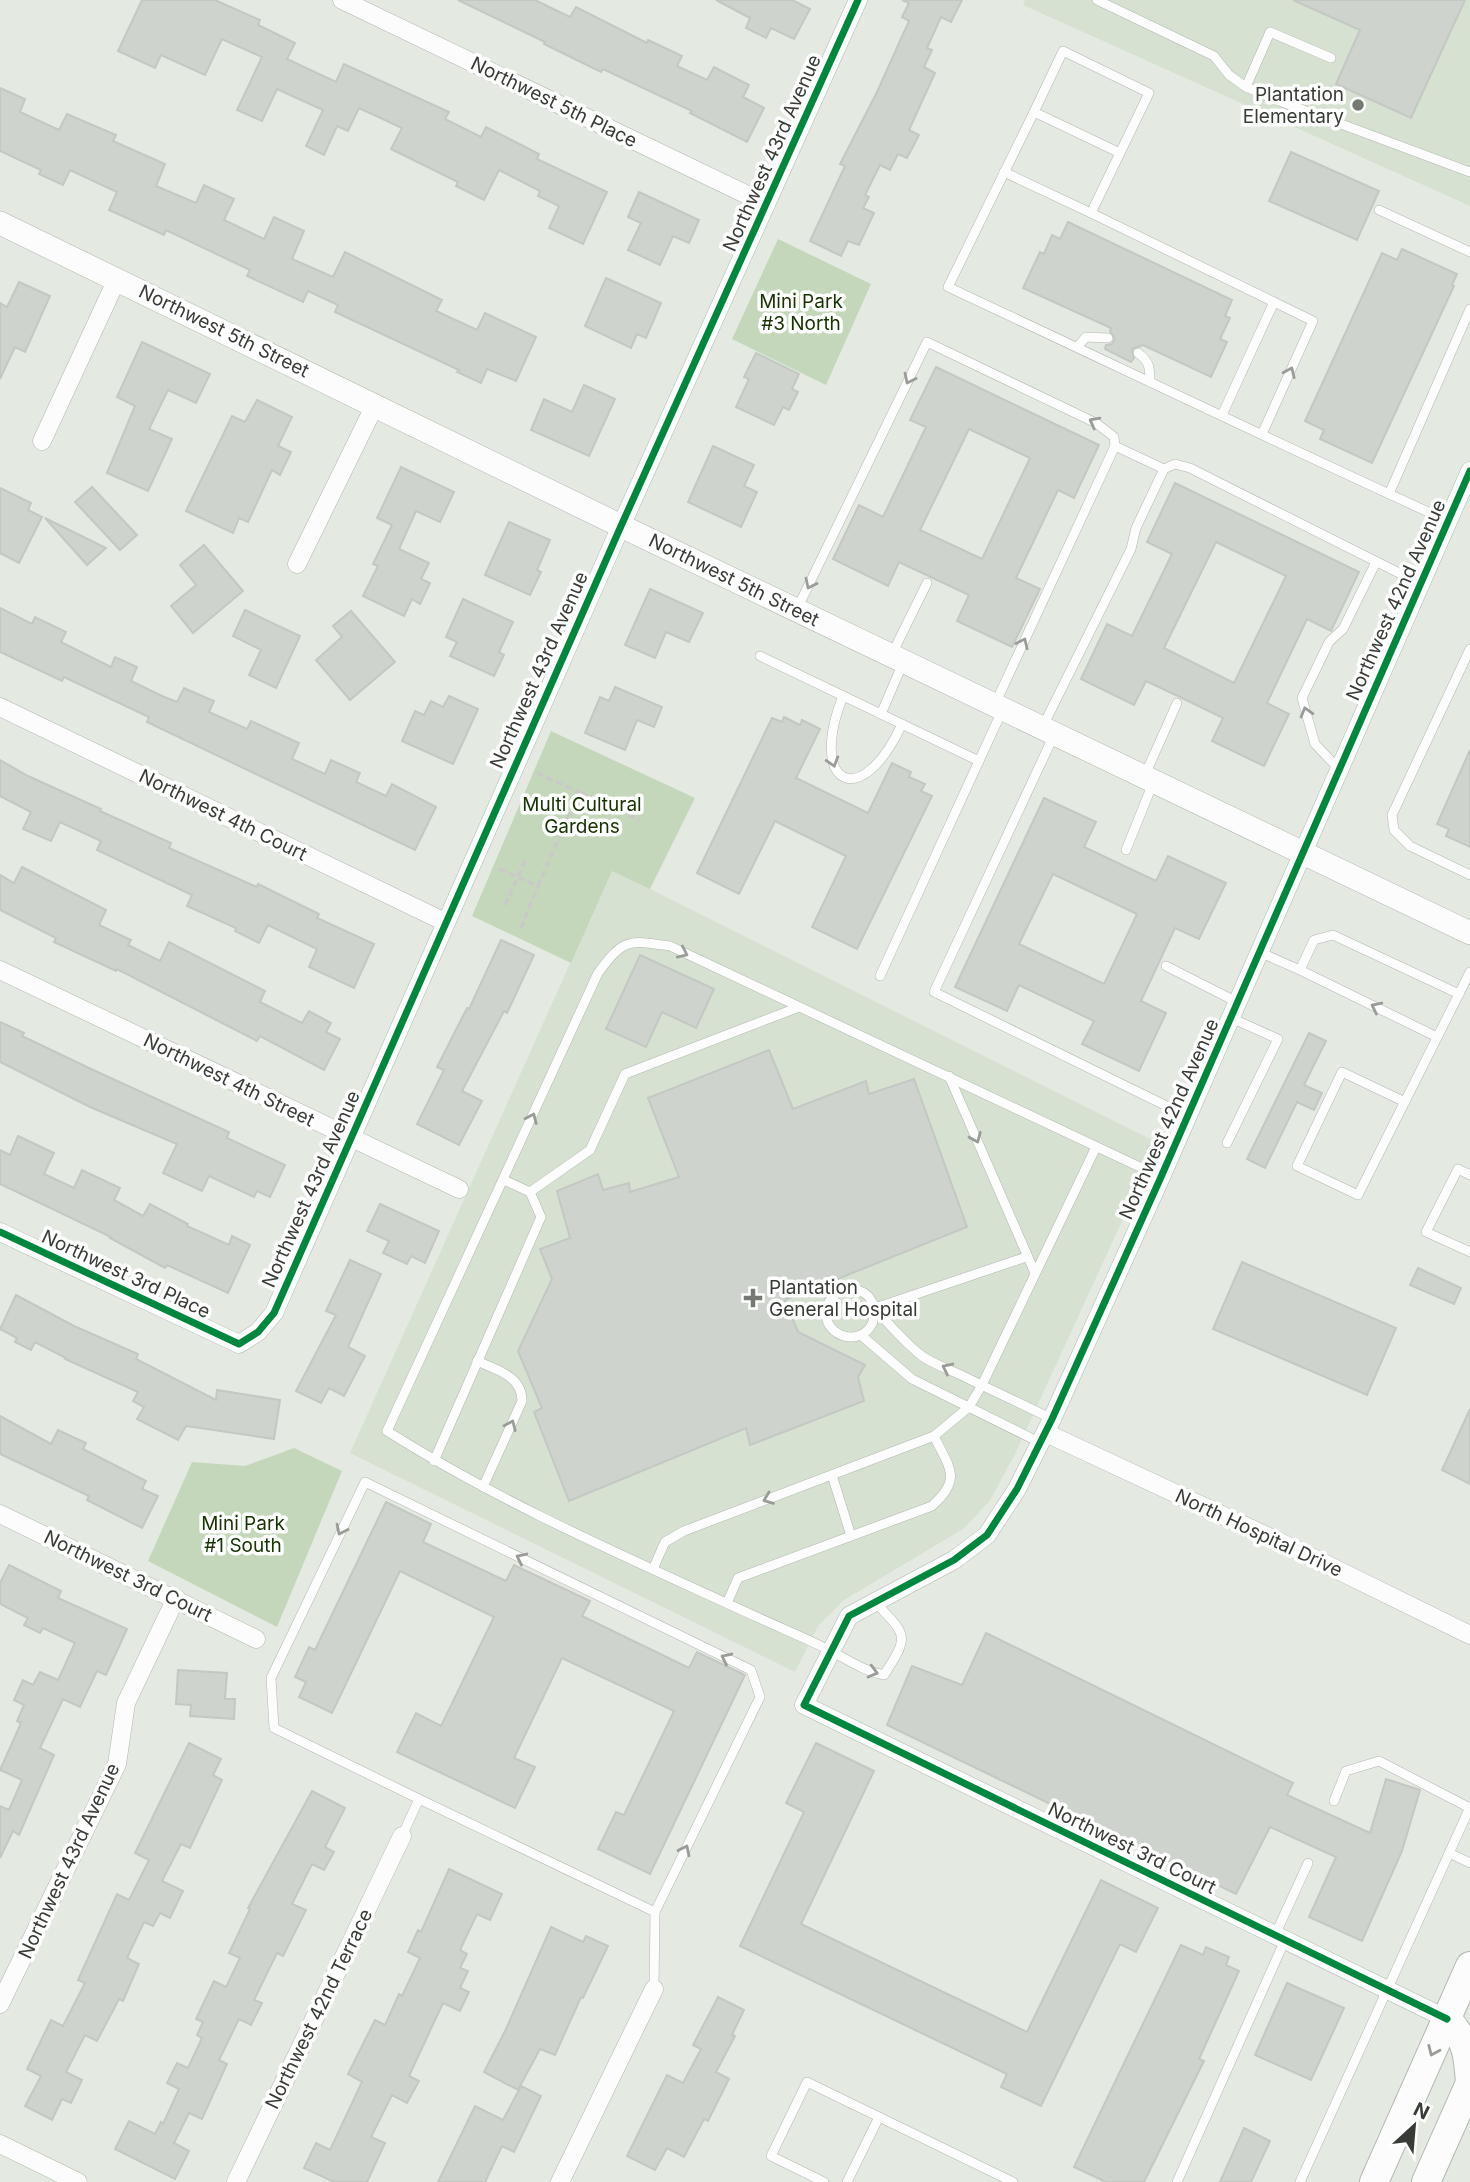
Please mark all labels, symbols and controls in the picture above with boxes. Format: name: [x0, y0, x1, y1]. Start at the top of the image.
street label: Northwest 43rd Avenue: [718, 51, 826, 255]
street label: Northwest 5th Place: [467, 52, 641, 152]
place label: Plantation Elementary: [1243, 83, 1344, 128]
marker: Plantation Elementary: [1350, 97, 1366, 113]
street label: Northwest 5th Street: [135, 280, 313, 382]
park label: Mini Park #3 North: [759, 290, 843, 335]
one-way arrow: [1282, 367, 1296, 379]
one-way arrow: [903, 372, 917, 384]
one-way arrow: [1089, 417, 1101, 431]
street label: Northwest 42nd Avenue: [1341, 496, 1451, 704]
street label: Northwest 5th Street: [645, 529, 823, 631]
street label: Northwest 43rd Avenue: [485, 568, 593, 772]
one-way arrow: [804, 577, 818, 589]
one-way arrow: [1015, 638, 1029, 651]
one-way arrow: [1300, 706, 1315, 718]
one-way arrow: [825, 755, 840, 767]
street label: Northwest 4th Court: [135, 764, 311, 866]
park label: Multi Cultural Gardens: [522, 793, 642, 838]
one-way arrow: [676, 944, 688, 958]
one-way arrow: [1371, 1002, 1383, 1016]
street label: Northwest 42nd Avenue: [1114, 1015, 1224, 1223]
street label: Northwest 4th Street: [140, 1029, 318, 1131]
street label: Northwest 43rd Avenue: [257, 1087, 365, 1291]
one-way arrow: [524, 1112, 538, 1125]
one-way arrow: [968, 1131, 982, 1144]
street label: Northwest 3rd Place: [38, 1225, 214, 1323]
place label: Plantation General Hospital: [769, 1276, 918, 1321]
marker: Plantation General Hospital: [743, 1288, 763, 1308]
one-way arrow: [942, 1362, 954, 1376]
one-way arrow: [503, 1420, 517, 1432]
street label: North Hospital Drive: [1172, 1484, 1346, 1582]
one-way arrow: [762, 1491, 774, 1505]
park label: Mini Park #1 South: [201, 1512, 285, 1557]
one-way arrow: [336, 1523, 350, 1535]
street label: Northwest 3rd Court: [40, 1525, 216, 1627]
one-way arrow: [516, 1553, 528, 1567]
one-way arrow: [721, 1652, 733, 1666]
one-way arrow: [867, 1664, 879, 1678]
street label: Northwest 43rd Avenue: [14, 1760, 124, 1962]
street label: Northwest 3rd Court: [1044, 1797, 1220, 1899]
one-way arrow: [677, 1845, 691, 1857]
street label: Northwest 42nd Terrace: [261, 1905, 377, 2113]
one-way arrow: [1427, 2044, 1441, 2056]
north arrow: [1379, 2091, 1449, 2161]
text: N: [1410, 2098, 1433, 2125]

